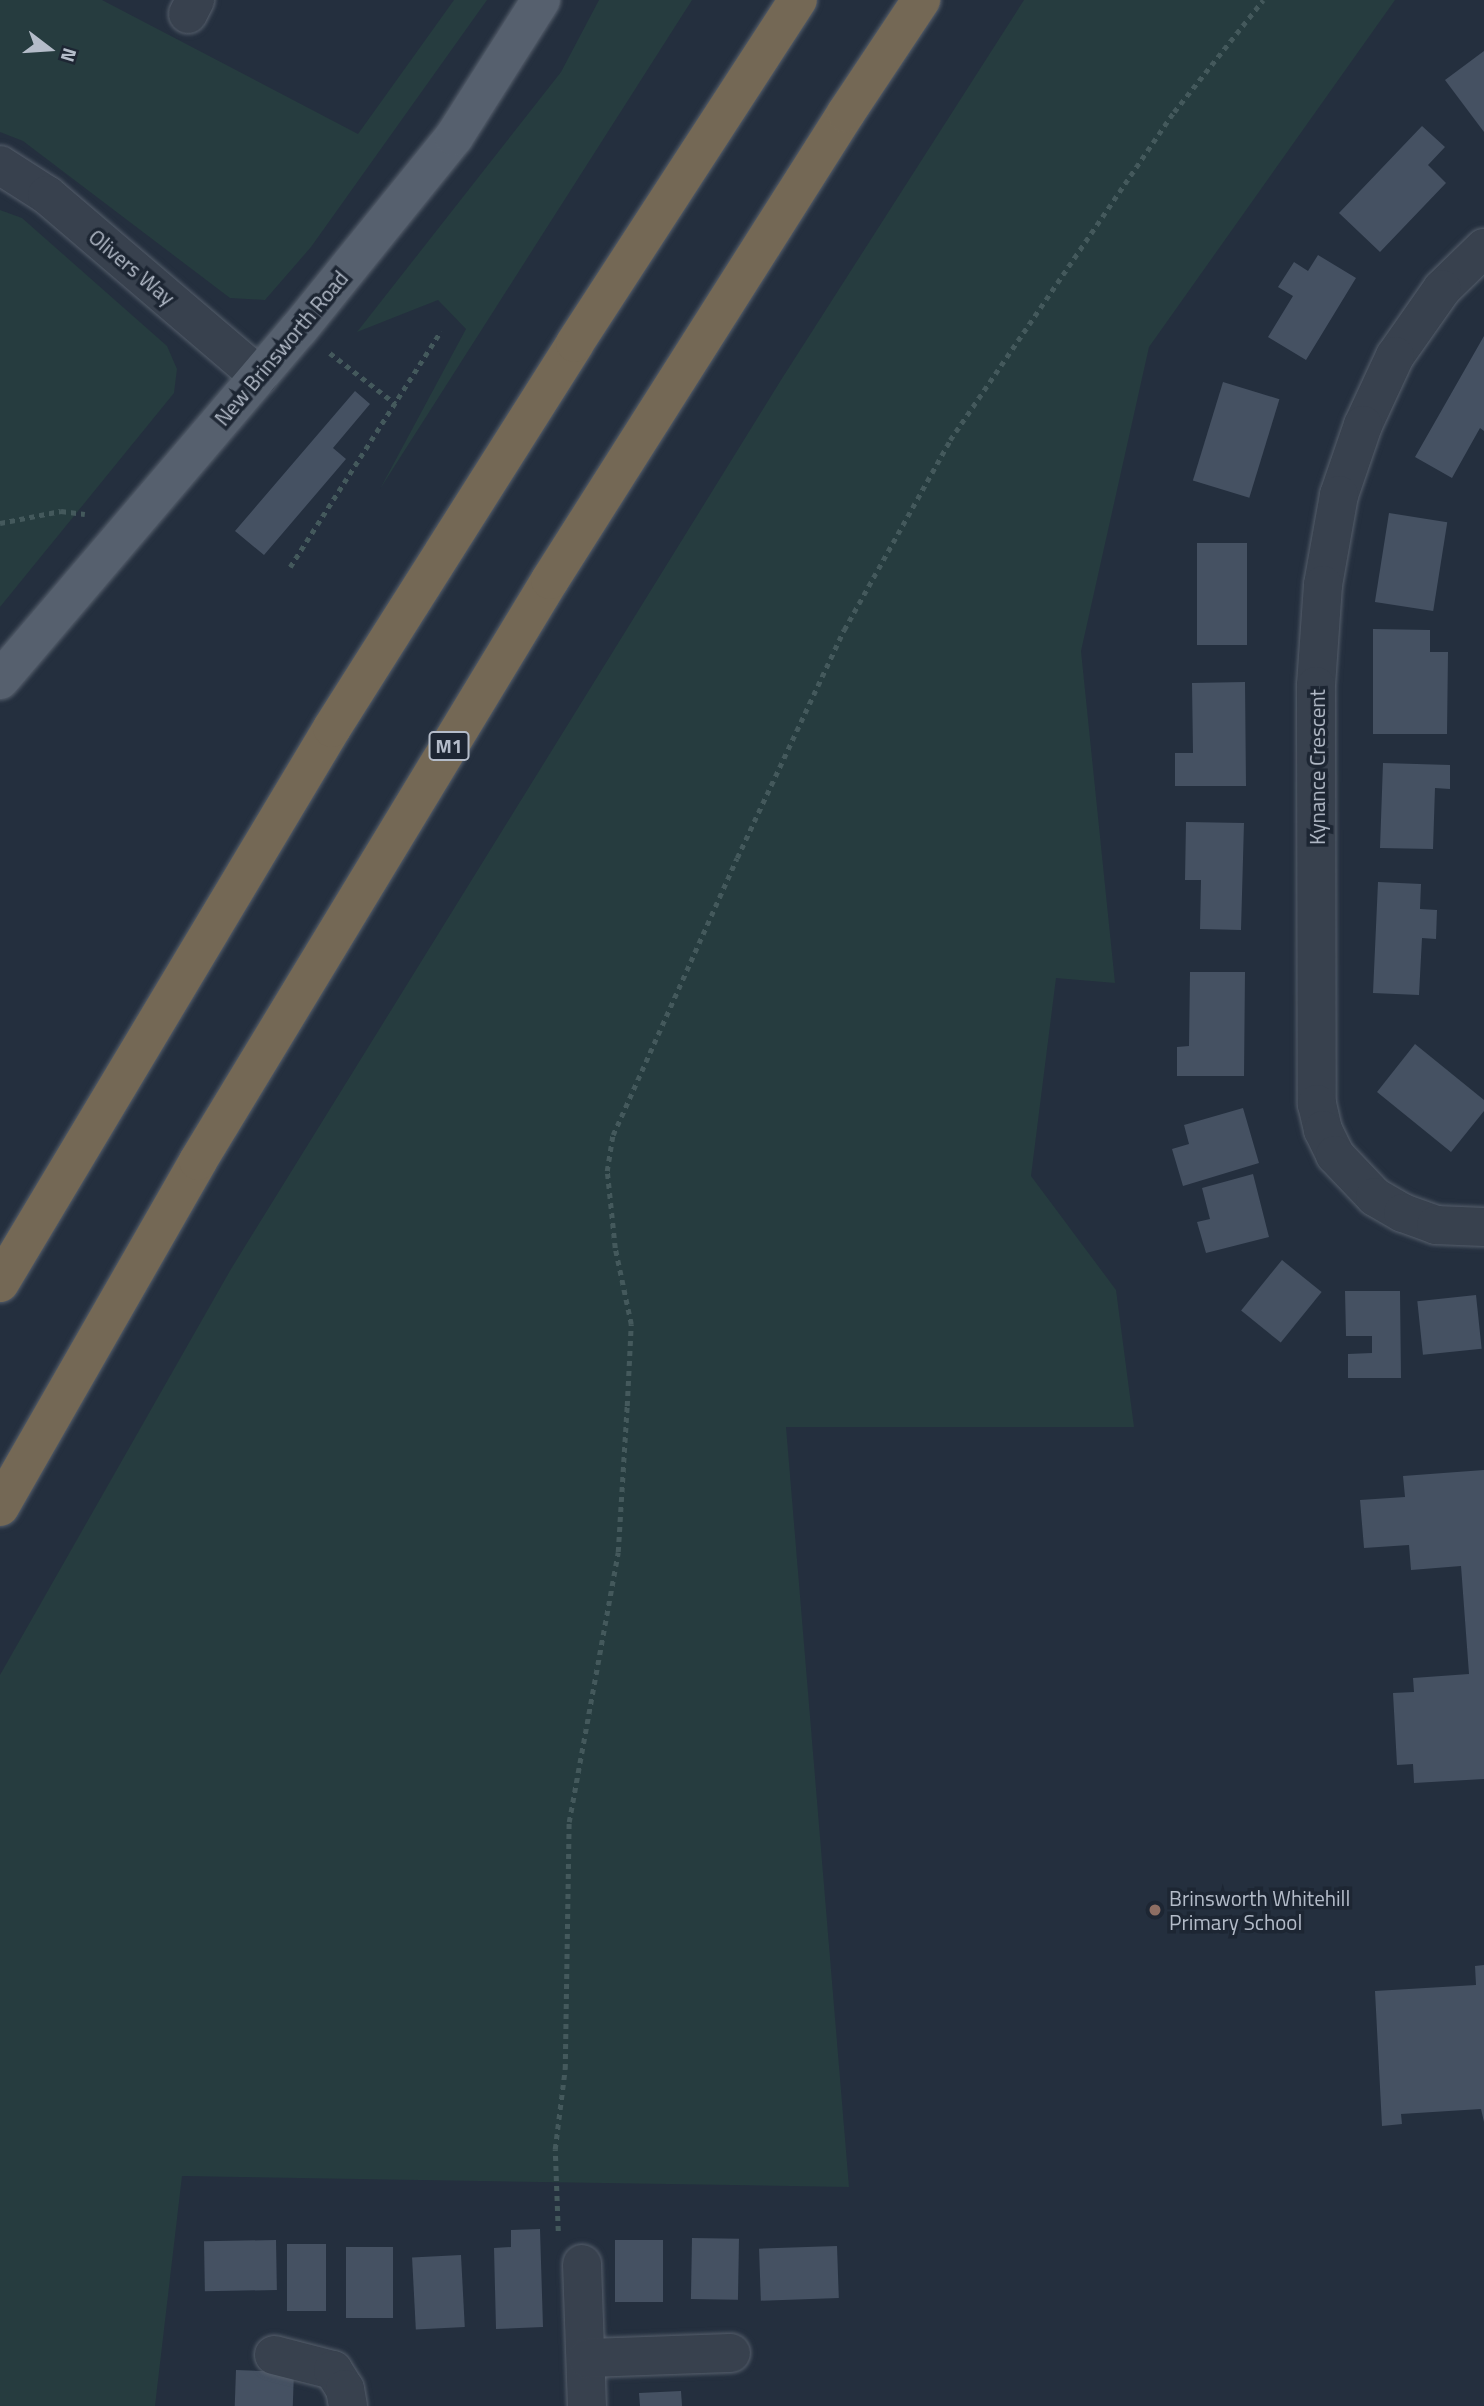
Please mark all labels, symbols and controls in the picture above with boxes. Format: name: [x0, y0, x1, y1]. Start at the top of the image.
north arrow: [14, 14, 84, 84]
text: N: [54, 45, 85, 66]
street label: Olivers Way: [84, 224, 180, 310]
street label: New Brinsworth Road: [209, 266, 353, 430]
street label: Kynance Crescent: [1304, 689, 1330, 845]
road number: M1: [428, 730, 470, 762]
place label: Brinsworth Whitehill Primary School: [1169, 1885, 1350, 1935]
marker: Brinsworth Whitehill Primary School: [1147, 1902, 1163, 1918]

